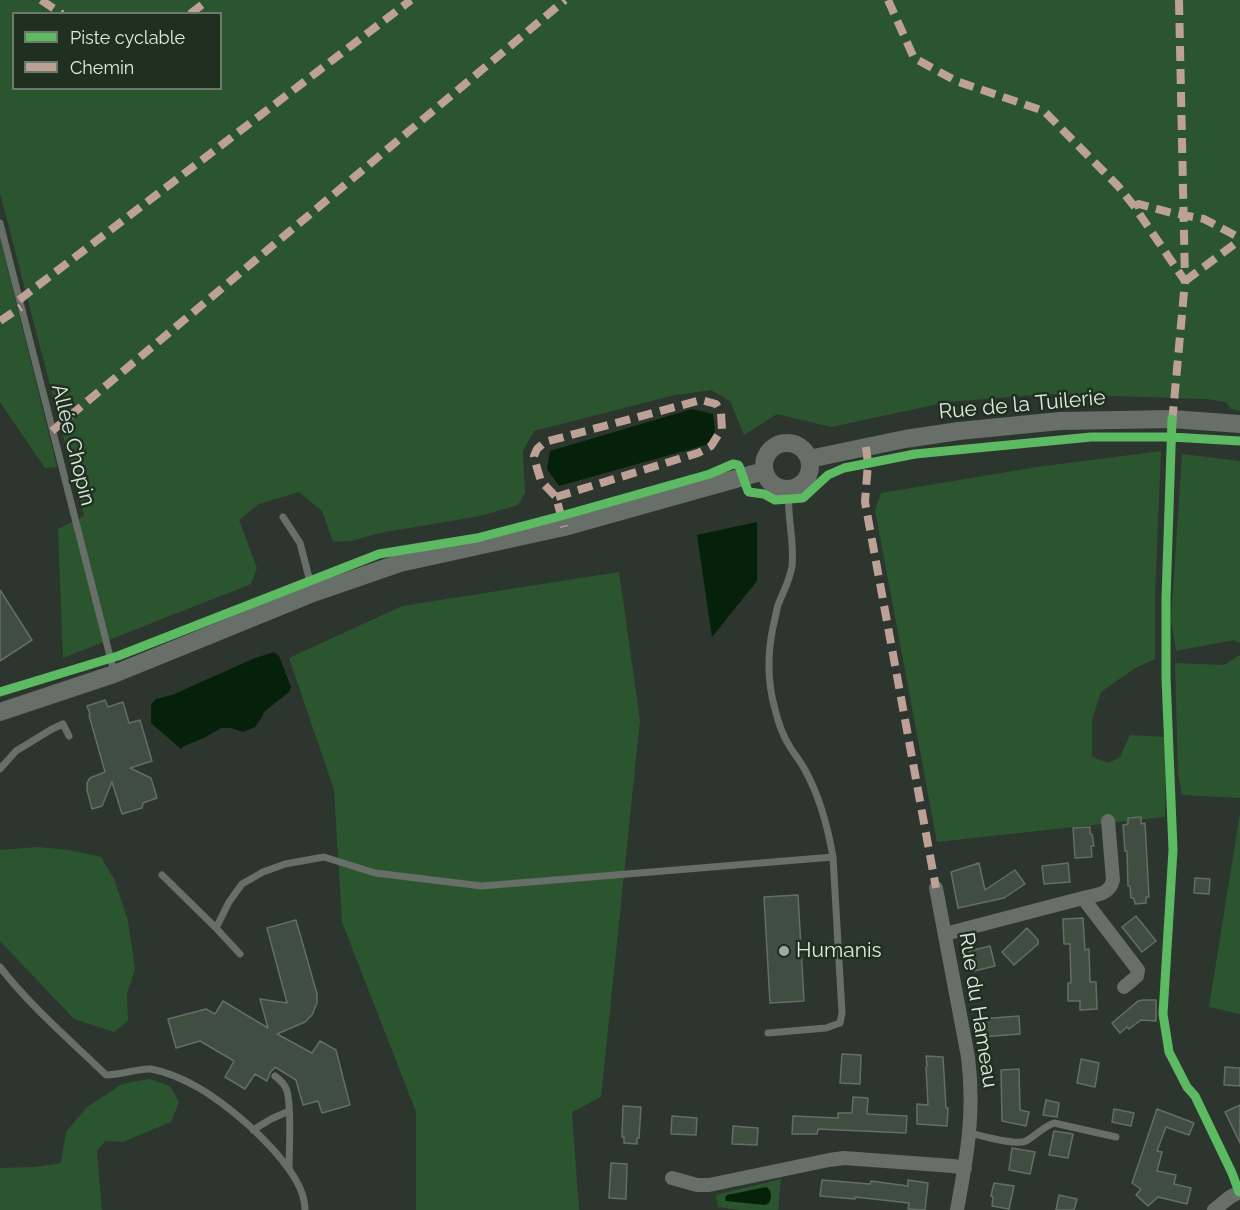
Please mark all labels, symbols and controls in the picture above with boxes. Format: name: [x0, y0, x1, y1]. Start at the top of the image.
legend: [12, 12, 222, 90]
text: Piste cyclable: [70, 27, 185, 48]
text: Chemin: [70, 57, 134, 78]
street label: Allée Chopin: [46, 382, 100, 508]
street label: Rue de la Tuilerie: [938, 385, 1106, 425]
street label: Rue du Hameau: [953, 931, 1003, 1089]
place label: Humanis: [796, 938, 882, 964]
marker: Humanis: [777, 944, 791, 958]

